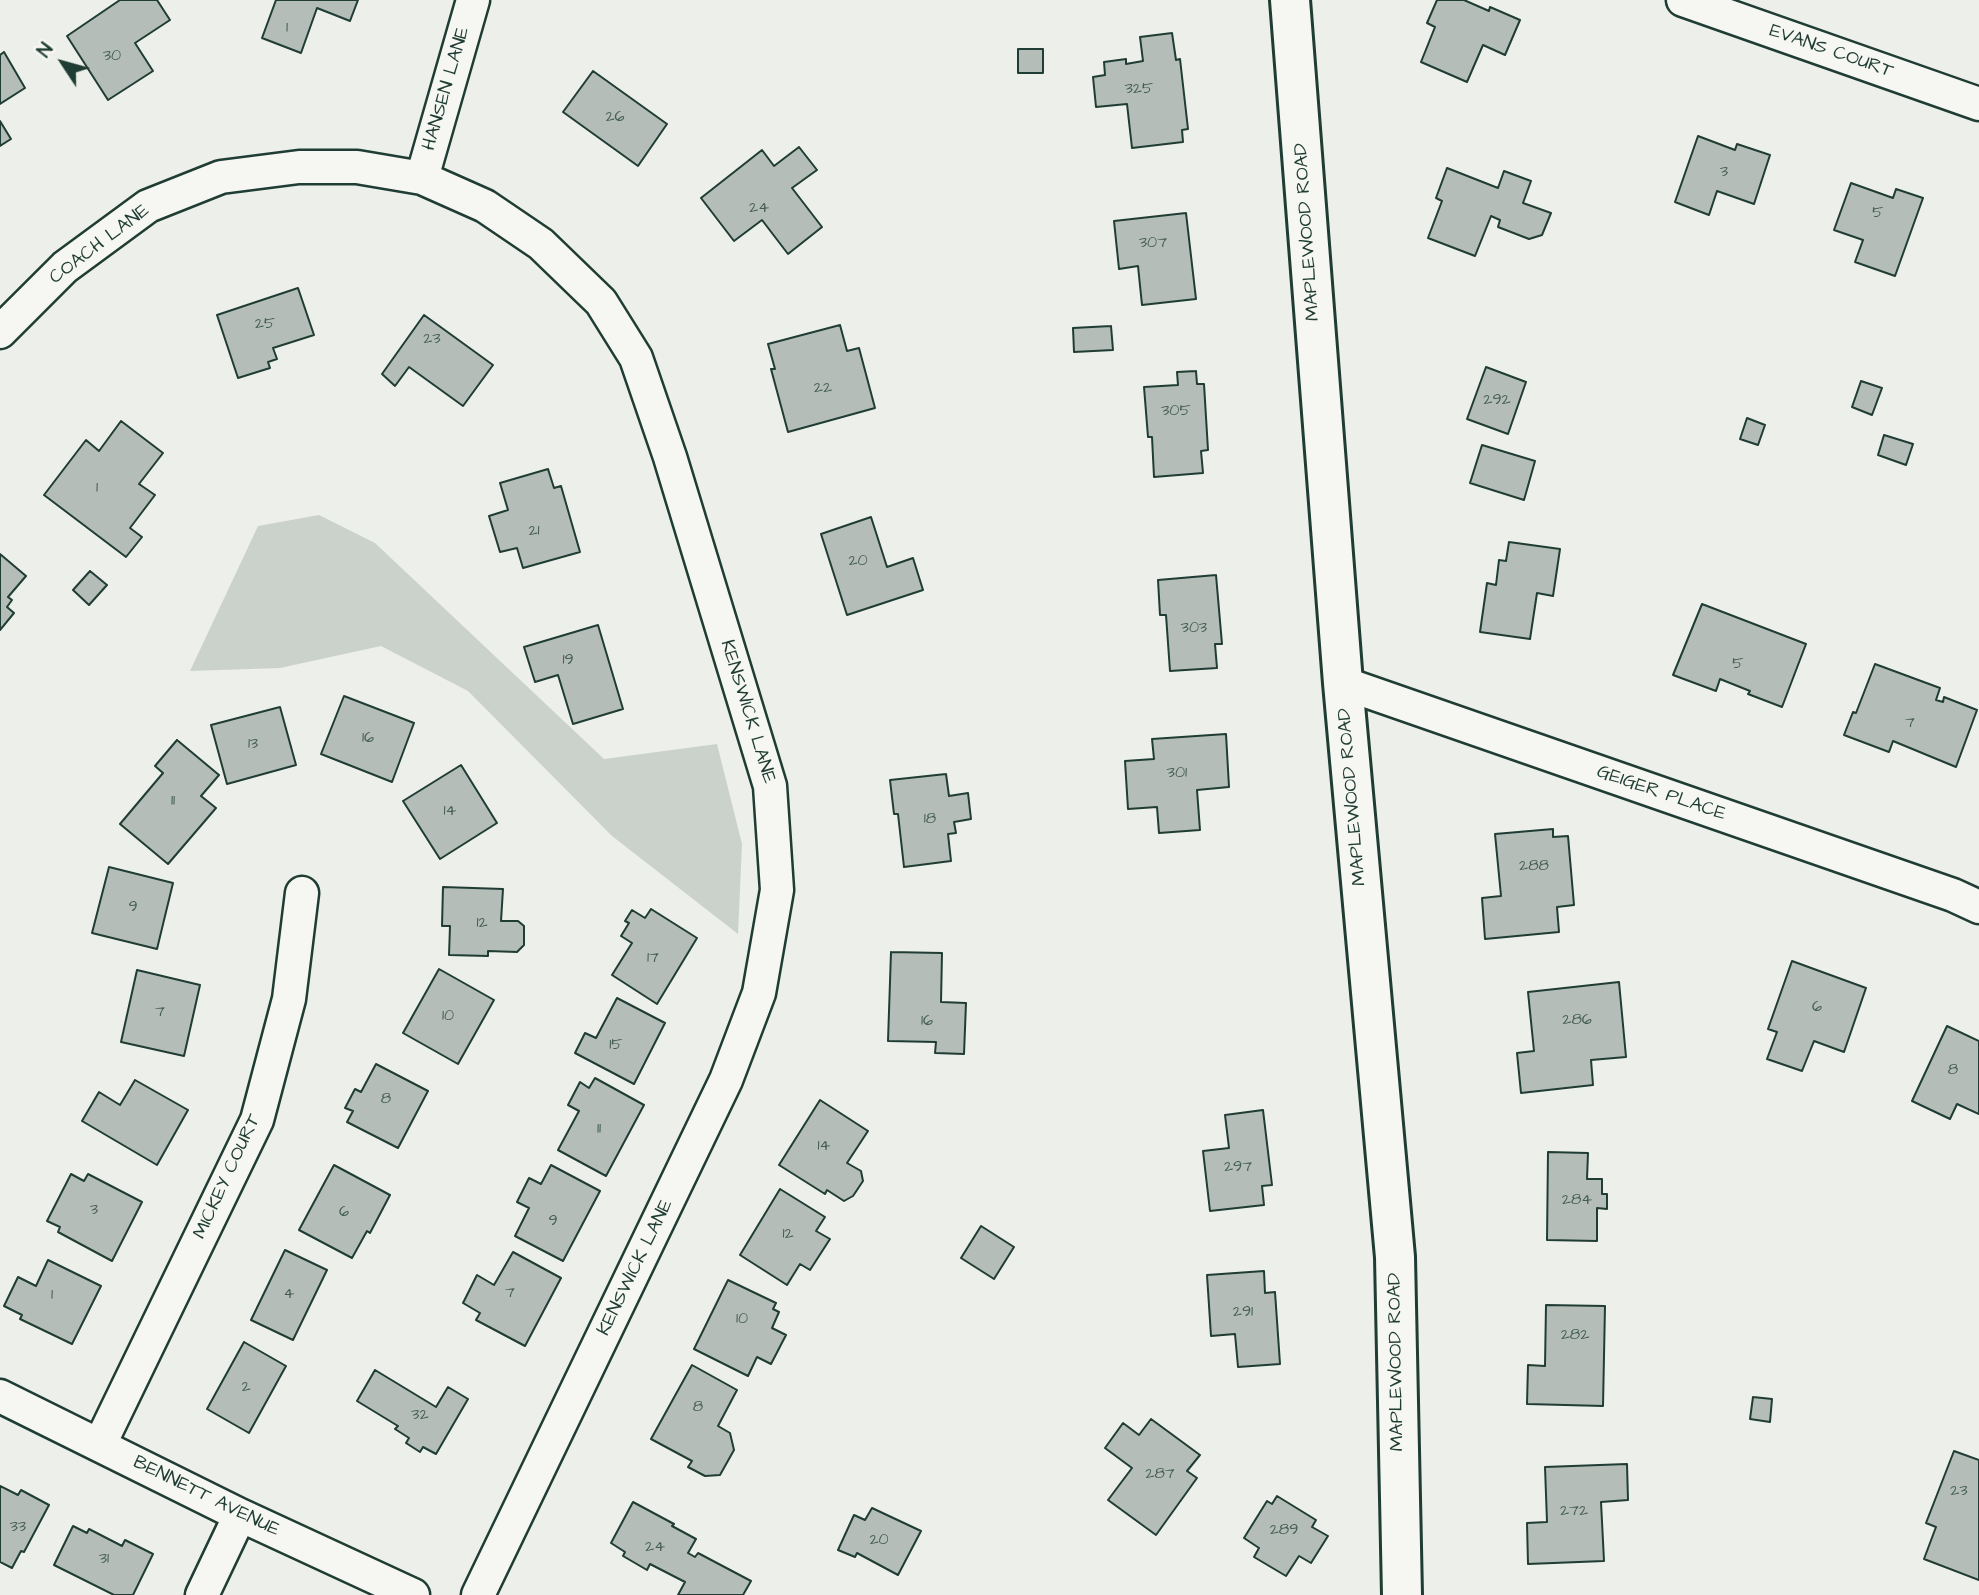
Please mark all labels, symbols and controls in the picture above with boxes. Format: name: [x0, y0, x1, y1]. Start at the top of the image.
house number: 1: [286, 19, 288, 39]
street label: EVANS COURT: [1766, 20, 1896, 84]
street label: HANSEN LANE: [419, 25, 475, 153]
north arrow: [28, 28, 98, 98]
text: N: [31, 38, 60, 63]
house number: 30: [103, 47, 121, 67]
house number: 325: [1125, 80, 1153, 100]
house number: 26: [605, 108, 625, 128]
street label: MAPLEWOOD ROAD: [1290, 142, 1326, 322]
house number: 3: [1720, 163, 1728, 183]
house number: 24: [749, 199, 769, 219]
street label: COACH LANE: [45, 200, 155, 290]
house number: 5: [1872, 204, 1884, 224]
house number: 307: [1139, 234, 1167, 254]
house number: 25: [255, 315, 275, 335]
house number: 23: [423, 330, 441, 350]
house number: 22: [814, 379, 832, 399]
house number: 292: [1483, 391, 1511, 411]
house number: 305: [1161, 402, 1191, 422]
house number: 1: [96, 479, 98, 499]
house number: 21: [528, 522, 540, 542]
house number: 20: [848, 552, 868, 572]
house number: 303: [1181, 619, 1207, 639]
street label: KENSWICK LANE: [714, 638, 780, 786]
house number: 19: [562, 651, 574, 671]
house number: 5: [1732, 655, 1744, 675]
street label: MAPLEWOOD ROAD: [1334, 707, 1372, 887]
house number: 7: [1905, 714, 1915, 734]
house number: 16: [362, 729, 374, 749]
house number: 13: [248, 735, 258, 755]
street label: GEIGER PLACE: [1593, 761, 1729, 827]
house number: 301: [1167, 764, 1187, 784]
house number: 11: [171, 792, 175, 812]
house number: 14: [444, 802, 456, 822]
house number: 18: [924, 810, 936, 830]
house number: 288: [1519, 857, 1549, 877]
house number: 9: [128, 898, 138, 918]
house number: 12: [476, 914, 488, 934]
house number: 17: [647, 949, 659, 969]
house number: 6: [1812, 998, 1822, 1018]
house number: 7: [155, 1003, 165, 1023]
house number: 10: [442, 1007, 454, 1027]
house number: 286: [1562, 1011, 1592, 1031]
house number: 16: [921, 1012, 933, 1032]
house number: 15: [609, 1036, 623, 1056]
house number: 8: [1948, 1061, 1958, 1081]
house number: 8: [381, 1090, 391, 1110]
street label: MICKEY COURT: [189, 1111, 267, 1243]
house number: 11: [597, 1120, 601, 1140]
house number: 14: [818, 1137, 830, 1157]
house number: 297: [1224, 1158, 1252, 1178]
house number: 284: [1562, 1191, 1592, 1211]
street label: KENSWICK LANE: [593, 1196, 679, 1340]
house number: 3: [90, 1201, 98, 1221]
house number: 6: [339, 1203, 349, 1223]
house number: 9: [548, 1212, 558, 1232]
house number: 12: [782, 1225, 794, 1245]
street label: MAPLEWOOD ROAD: [1384, 1273, 1410, 1451]
house number: 7: [505, 1284, 515, 1304]
house number: 4: [284, 1285, 294, 1305]
house number: 1: [51, 1286, 53, 1306]
house number: 291: [1233, 1303, 1253, 1323]
house number: 10: [736, 1310, 748, 1330]
house number: 282: [1561, 1326, 1589, 1346]
house number: 2: [241, 1378, 251, 1398]
house number: 8: [693, 1398, 703, 1418]
house number: 32: [411, 1406, 429, 1426]
street label: BENNETT AVENUE: [129, 1452, 283, 1542]
house number: 287: [1145, 1465, 1175, 1485]
house number: 23: [1950, 1482, 1968, 1502]
house number: 272: [1560, 1502, 1588, 1522]
house number: 33: [10, 1518, 26, 1538]
house number: 289: [1270, 1521, 1298, 1541]
house number: 20: [869, 1531, 889, 1551]
house number: 24: [645, 1538, 665, 1558]
house number: 31: [99, 1550, 109, 1570]

